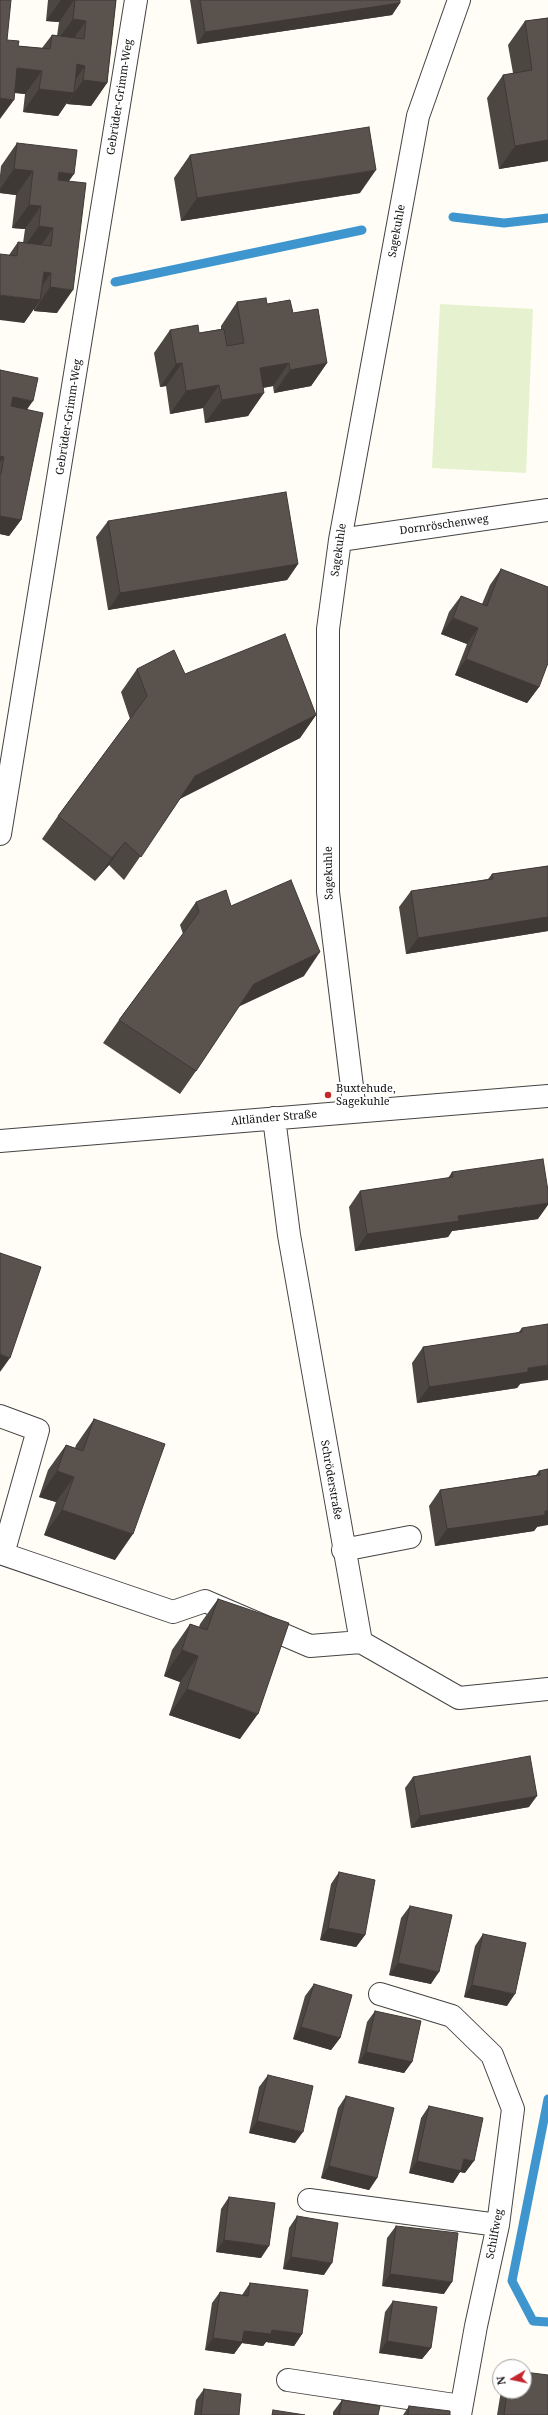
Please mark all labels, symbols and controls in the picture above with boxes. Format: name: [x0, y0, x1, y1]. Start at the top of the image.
street label: Gebrüder-Grimm-Weg: [104, 38, 136, 156]
street label: Sagekuhle: [386, 203, 408, 259]
street label: Gebrüder-Grimm-Weg: [53, 358, 85, 476]
street label: Dornröschenweg: [399, 512, 489, 538]
street label: Sagekuhle: [329, 523, 349, 577]
street label: Sagekuhle: [322, 846, 336, 900]
place label: Buxtehude, Sagekuhle: [336, 1082, 396, 1108]
marker: Buxtehude, Sagekuhle: [323, 1090, 333, 1100]
street label: Altländer Straße: [230, 1108, 318, 1128]
street label: Schröderstraße: [317, 1439, 345, 1521]
street label: Schilfweg: [484, 2208, 506, 2260]
north arrow: [492, 2359, 532, 2399]
text: N: [493, 2375, 509, 2386]

